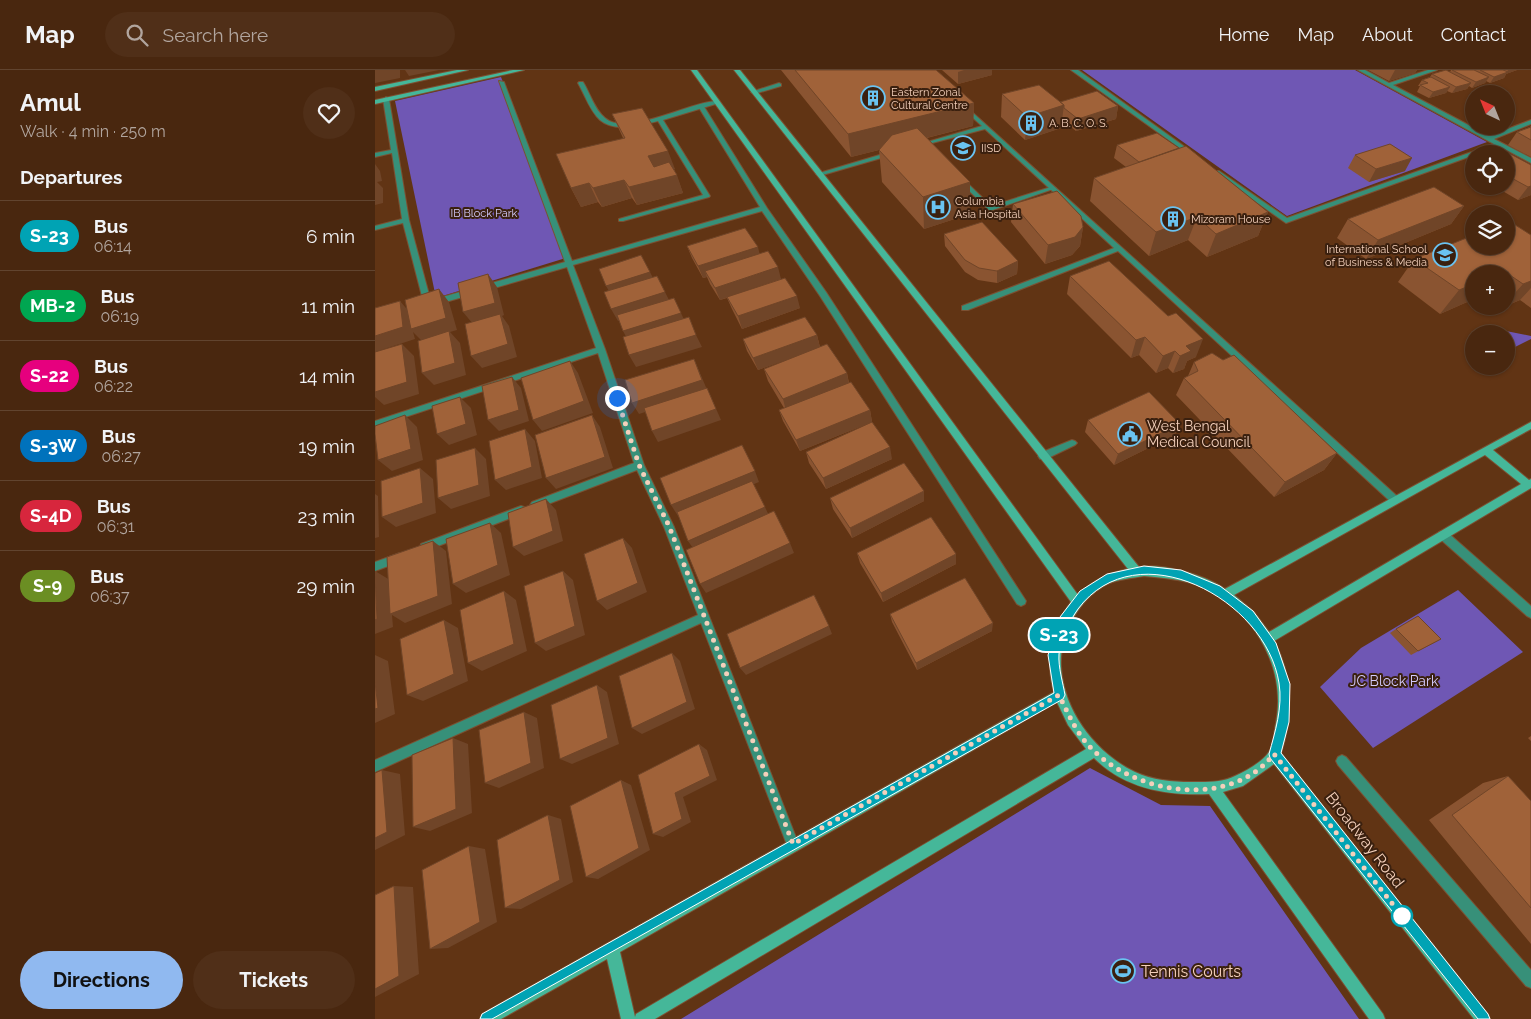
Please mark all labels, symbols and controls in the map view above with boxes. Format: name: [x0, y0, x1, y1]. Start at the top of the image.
search box: [105, 12, 455, 57]
text: Map: [25, 20, 75, 49]
icon: search: [123, 21, 151, 49]
text: Search here: [163, 24, 268, 46]
text: Home: [1218, 24, 1269, 45]
text: Map: [1297, 24, 1334, 45]
text: About: [1362, 24, 1413, 45]
text: Contact: [1441, 24, 1506, 45]
building icon: Eastern Zonal Cultural Centre: [860, 85, 886, 111]
north arrow: [1465, 85, 1515, 135]
map controls: [1465, 85, 1515, 375]
place label: Eastern Zonal Cultural Centre: [891, 86, 968, 112]
button: heart: [303, 87, 355, 139]
text: Amul: [20, 88, 81, 117]
building icon: A. B. C. O. S.: [1018, 110, 1044, 136]
place label: A. B. C. O. S.: [1049, 117, 1108, 130]
text: Walk · 4 min · 250 m: [20, 122, 166, 141]
school or university icon: IISD: [950, 135, 976, 161]
place label: IISD: [981, 142, 1001, 155]
button: locate: [1465, 145, 1515, 195]
text: Departures: [20, 166, 122, 188]
hospital icon: Columbia Asia Hospital: [925, 194, 951, 220]
place label: Columbia Asia Hospital: [955, 195, 1021, 221]
button: layers: [1465, 205, 1515, 255]
building icon: Mizoram House: [1160, 206, 1186, 232]
park label: IB Block Park: [451, 207, 518, 220]
place label: Mizoram House: [1191, 213, 1271, 226]
text: Bus: [94, 215, 128, 237]
text: S-23: [30, 225, 69, 246]
text: 6 min: [306, 225, 355, 247]
text: 06:14: [94, 237, 132, 256]
school or university icon: International School of Business & Media: [1432, 242, 1458, 268]
place label: International School of Business & Media: [1325, 243, 1427, 269]
button: +: [1465, 265, 1515, 315]
text: Bus: [101, 285, 135, 307]
text: MB-2: [30, 295, 76, 316]
text: 11 min: [301, 295, 355, 317]
text: 06:19: [101, 307, 139, 326]
button: −: [1465, 325, 1515, 375]
text: Bus: [94, 355, 128, 377]
text: S-22: [30, 365, 69, 386]
text: 14 min: [299, 365, 355, 387]
text: 06:22: [94, 377, 133, 396]
your location: [605, 386, 630, 411]
place label: West Bengal Medical Council: [1147, 418, 1251, 450]
public building icon: West Bengal Medical Council: [1117, 421, 1143, 447]
text: Bus: [102, 425, 136, 447]
text: S-3W: [30, 435, 77, 456]
text: 19 min: [298, 435, 355, 457]
text: 06:27: [102, 447, 141, 466]
text: Bus: [97, 495, 131, 517]
text: S-4D: [30, 505, 72, 526]
text: 23 min: [297, 505, 355, 527]
text: 06:31: [97, 517, 135, 536]
text: Bus: [90, 565, 124, 587]
text: S-9: [33, 575, 62, 596]
text: 29 min: [296, 575, 355, 597]
text: 06:37: [90, 587, 129, 606]
line badge: S-23: [1024, 619, 1094, 651]
text: S-23: [1040, 624, 1078, 645]
park label: JC Block Park: [1350, 673, 1439, 689]
street label: Broadway Road: [1322, 788, 1408, 892]
unlabelled marker: [1391, 905, 1413, 927]
button: Directions: [20, 951, 183, 1009]
button: Tickets: [193, 951, 355, 1009]
sports icon: Tennis Courts: [1110, 958, 1136, 984]
place label: Tennis Courts: [1141, 962, 1241, 981]

